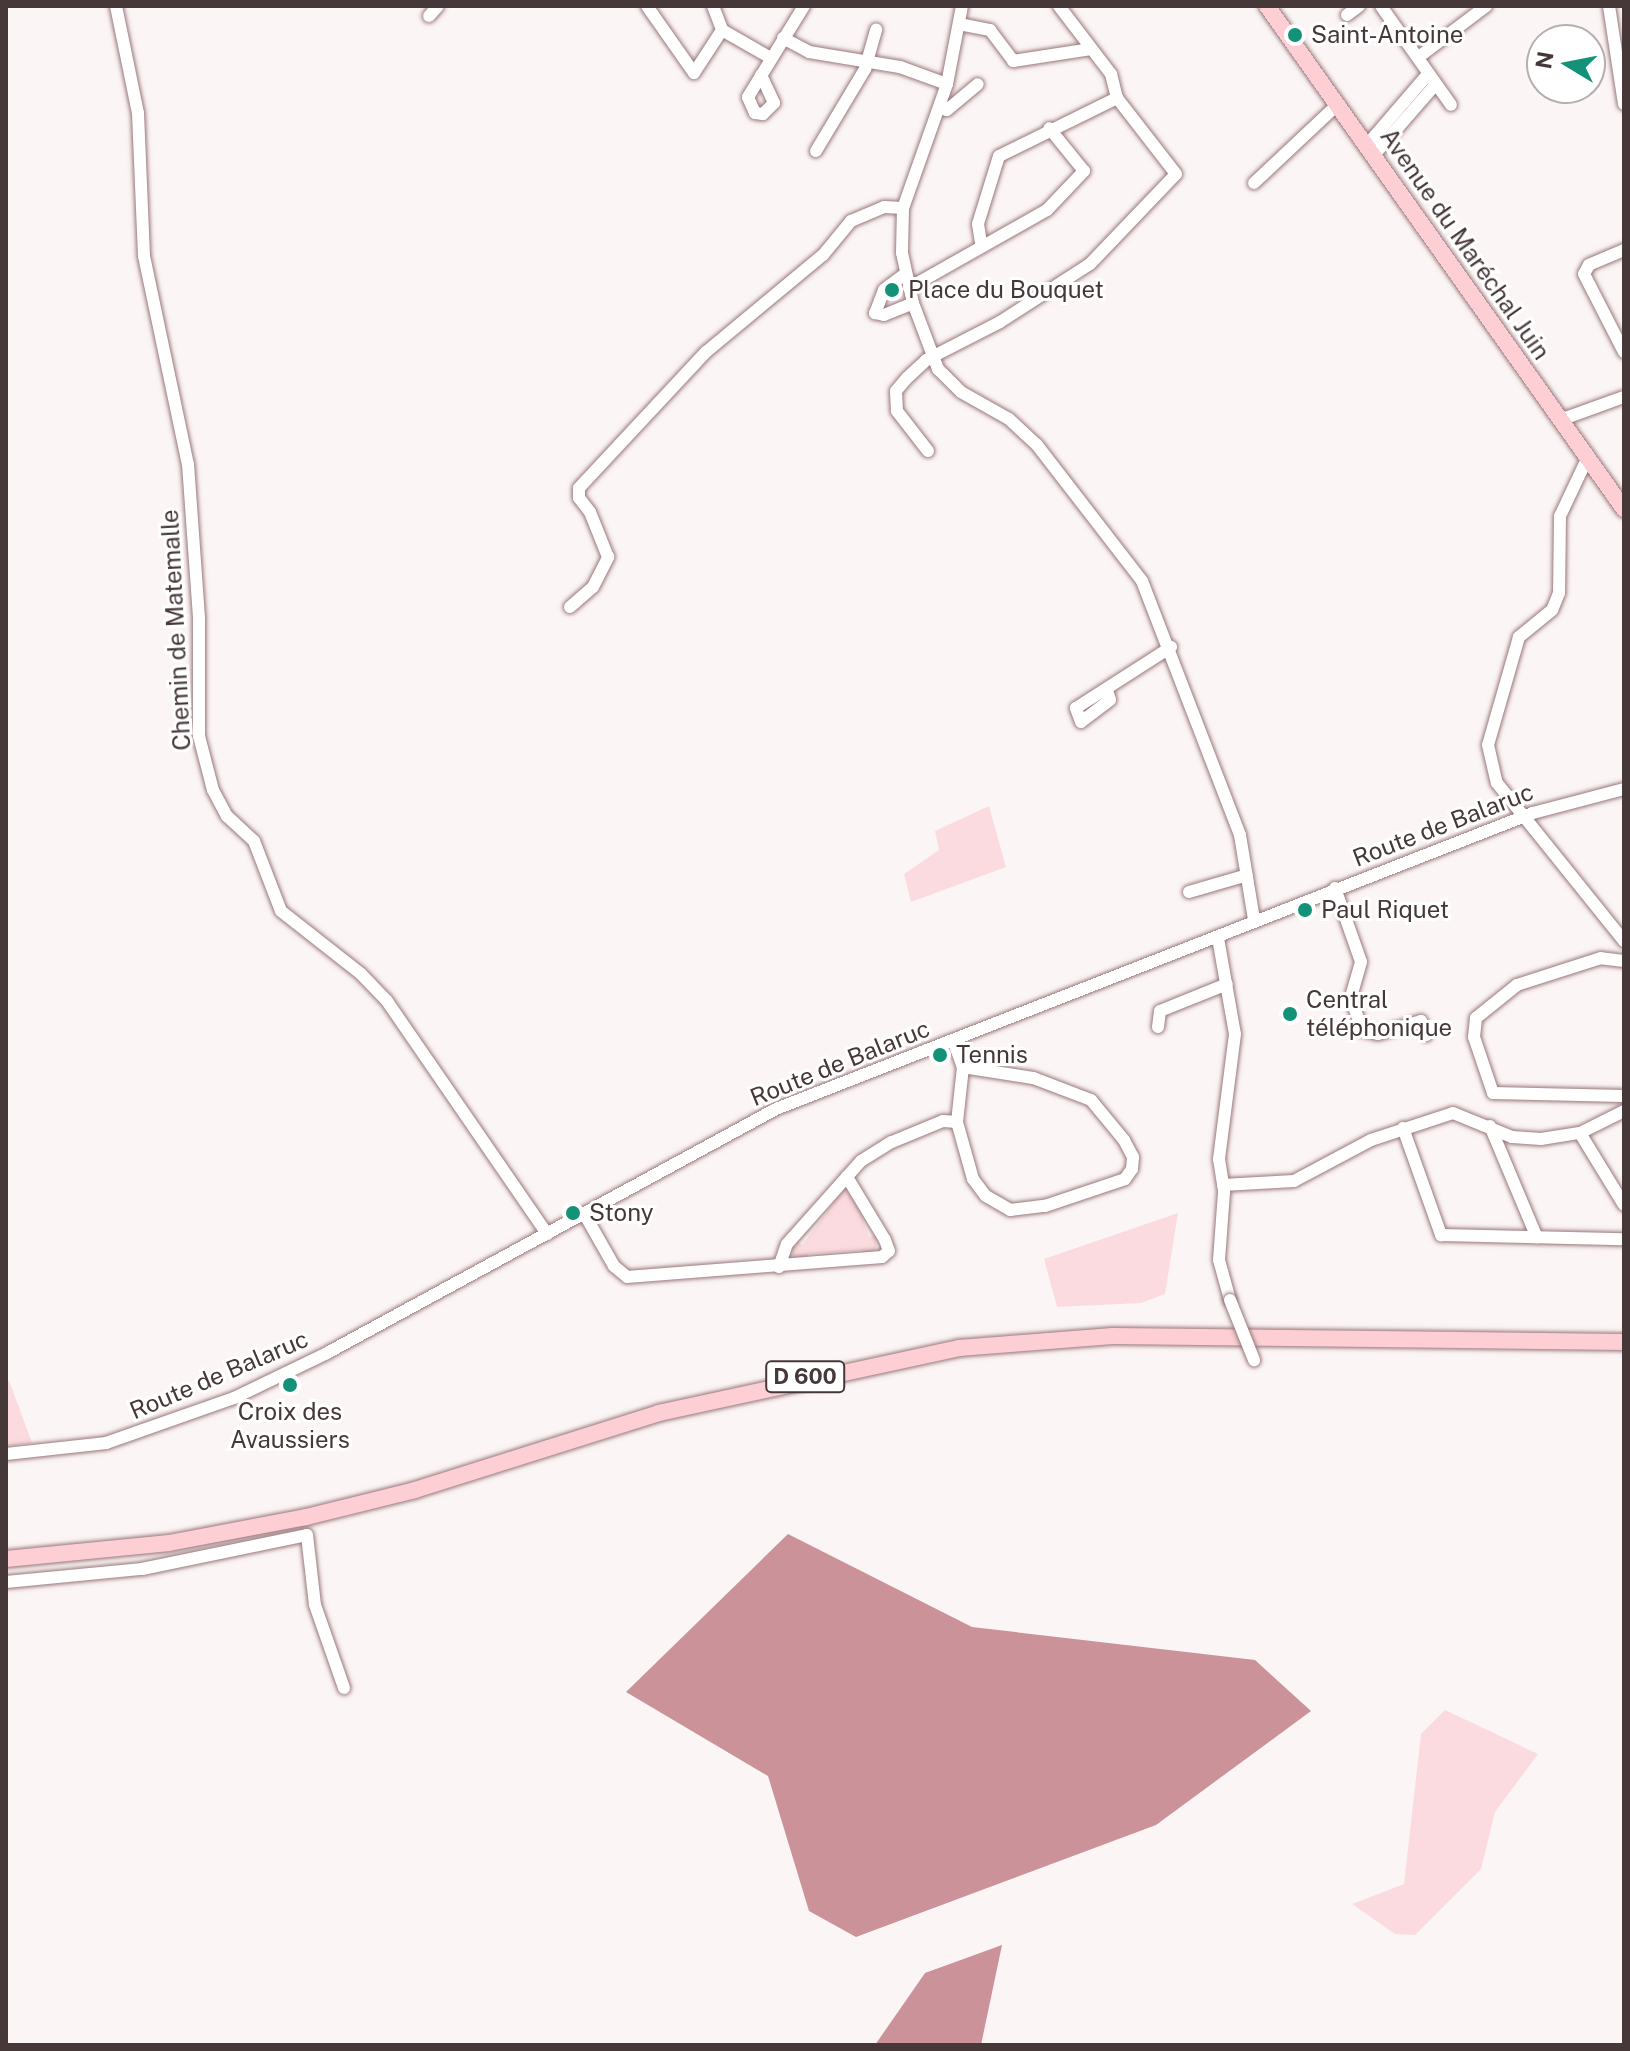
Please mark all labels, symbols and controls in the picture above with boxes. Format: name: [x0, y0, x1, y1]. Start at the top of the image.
place label: Saint-Antoine: [1311, 21, 1463, 49]
north arrow: [1526, 24, 1606, 104]
marker: Saint-Antoine: [1286, 26, 1304, 44]
text: N: [1530, 49, 1559, 71]
street label: Avenue du Maréchal Juin: [1374, 123, 1556, 365]
place label: Place du Bouquet: [908, 276, 1104, 304]
marker: Place du Bouquet: [883, 281, 901, 299]
street label: Chemin de Matemalle: [155, 508, 197, 752]
street label: Route de Balaruc: [1348, 777, 1538, 873]
place label: Paul Riquet: [1321, 896, 1449, 924]
marker: Paul Riquet: [1296, 901, 1314, 919]
place label: Central téléphonique: [1306, 986, 1452, 1042]
marker: Central téléphonique: [1281, 1005, 1299, 1023]
street label: Route de Balaruc: [746, 1014, 934, 1112]
place label: Tennis: [956, 1041, 1028, 1069]
marker: Tennis: [931, 1046, 949, 1064]
place label: Stony: [589, 1199, 653, 1227]
marker: Stony: [564, 1204, 582, 1222]
street label: Route de Balaruc: [125, 1324, 313, 1426]
road number: D 600: [765, 1359, 845, 1395]
marker: Croix des Avaussiers: [281, 1376, 299, 1394]
place label: Croix des Avaussiers: [230, 1398, 350, 1454]

